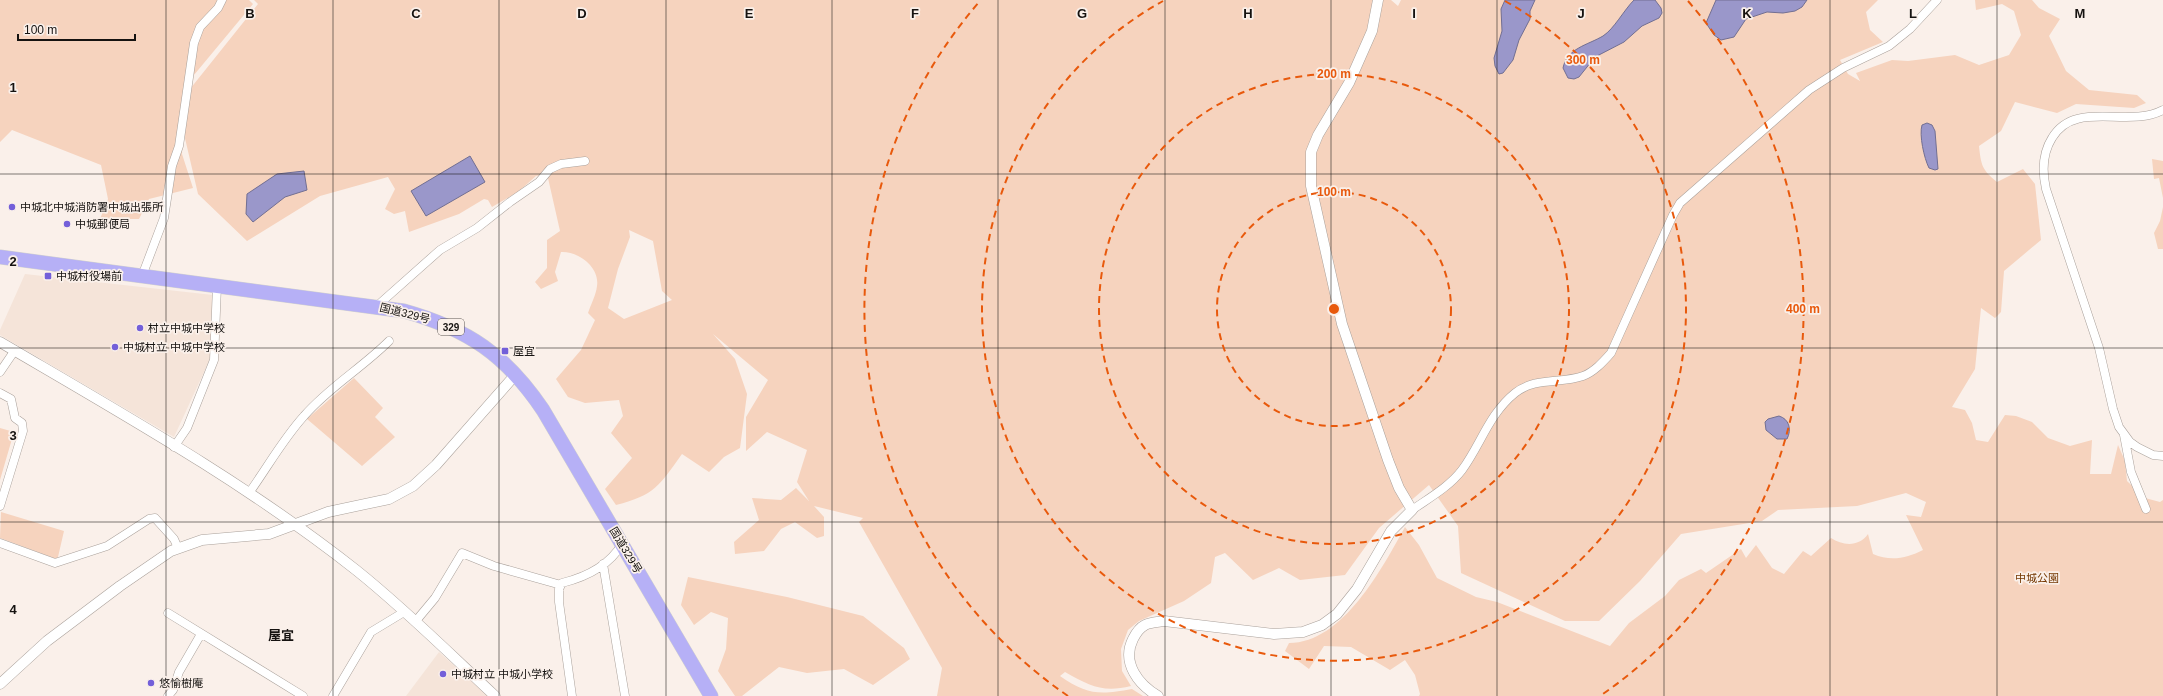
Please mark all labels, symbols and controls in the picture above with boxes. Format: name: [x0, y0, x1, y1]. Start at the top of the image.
text: B: [245, 6, 255, 21]
text: C: [411, 6, 421, 21]
text: D: [577, 6, 587, 21]
text: E: [745, 6, 754, 21]
text: F: [911, 6, 919, 21]
text: G: [1077, 6, 1087, 21]
text: H: [1243, 6, 1253, 21]
text: I: [1412, 6, 1416, 21]
text: J: [1577, 6, 1585, 21]
text: K: [1742, 6, 1752, 21]
text: L: [1909, 6, 1917, 21]
text: M: [2075, 6, 2085, 21]
scale bar: [18, 16, 135, 42]
text: 100 m: [24, 23, 57, 37]
text: 300 m: [1566, 53, 1600, 67]
text: 200 m: [1317, 67, 1351, 81]
text: 1: [9, 80, 17, 95]
text: 100 m: [1317, 185, 1351, 199]
place label: 中城北中城消防署中城出張所: [20, 201, 164, 213]
marker: 中城北中城消防署中城出張所: [7, 202, 17, 212]
place label: 中城郵便局: [75, 218, 130, 230]
marker: 中城郵便局: [62, 219, 72, 229]
text: 2: [9, 254, 17, 269]
place label: 中城村役場前: [56, 270, 122, 282]
marker: 中城村役場前: [43, 271, 53, 281]
street label: 国道329号: [379, 301, 431, 325]
centre of rings: [1327, 302, 1341, 316]
text: 400 m: [1786, 302, 1820, 316]
road number: 329: [438, 319, 464, 335]
place label: 村立中城中学校: [148, 322, 225, 334]
marker: 村立中城中学校: [135, 323, 145, 333]
place label: 中城村立 中城中学校: [123, 341, 225, 353]
marker: 中城村立 中城中学校: [110, 342, 120, 352]
place label: 屋宜: [513, 345, 535, 357]
marker: 屋宜: [500, 346, 510, 356]
text: 3: [9, 428, 17, 443]
street label: 国道329号: [608, 525, 644, 575]
park label: 中城公園: [2015, 572, 2059, 584]
text: 4: [9, 602, 17, 617]
district label: 屋宜: [268, 628, 294, 643]
place label: 中城村立 中城小学校: [451, 668, 553, 680]
marker: 中城村立 中城小学校: [438, 669, 448, 679]
place label: 悠愉樹庵: [159, 677, 203, 689]
marker: 悠愉樹庵: [146, 678, 156, 688]

